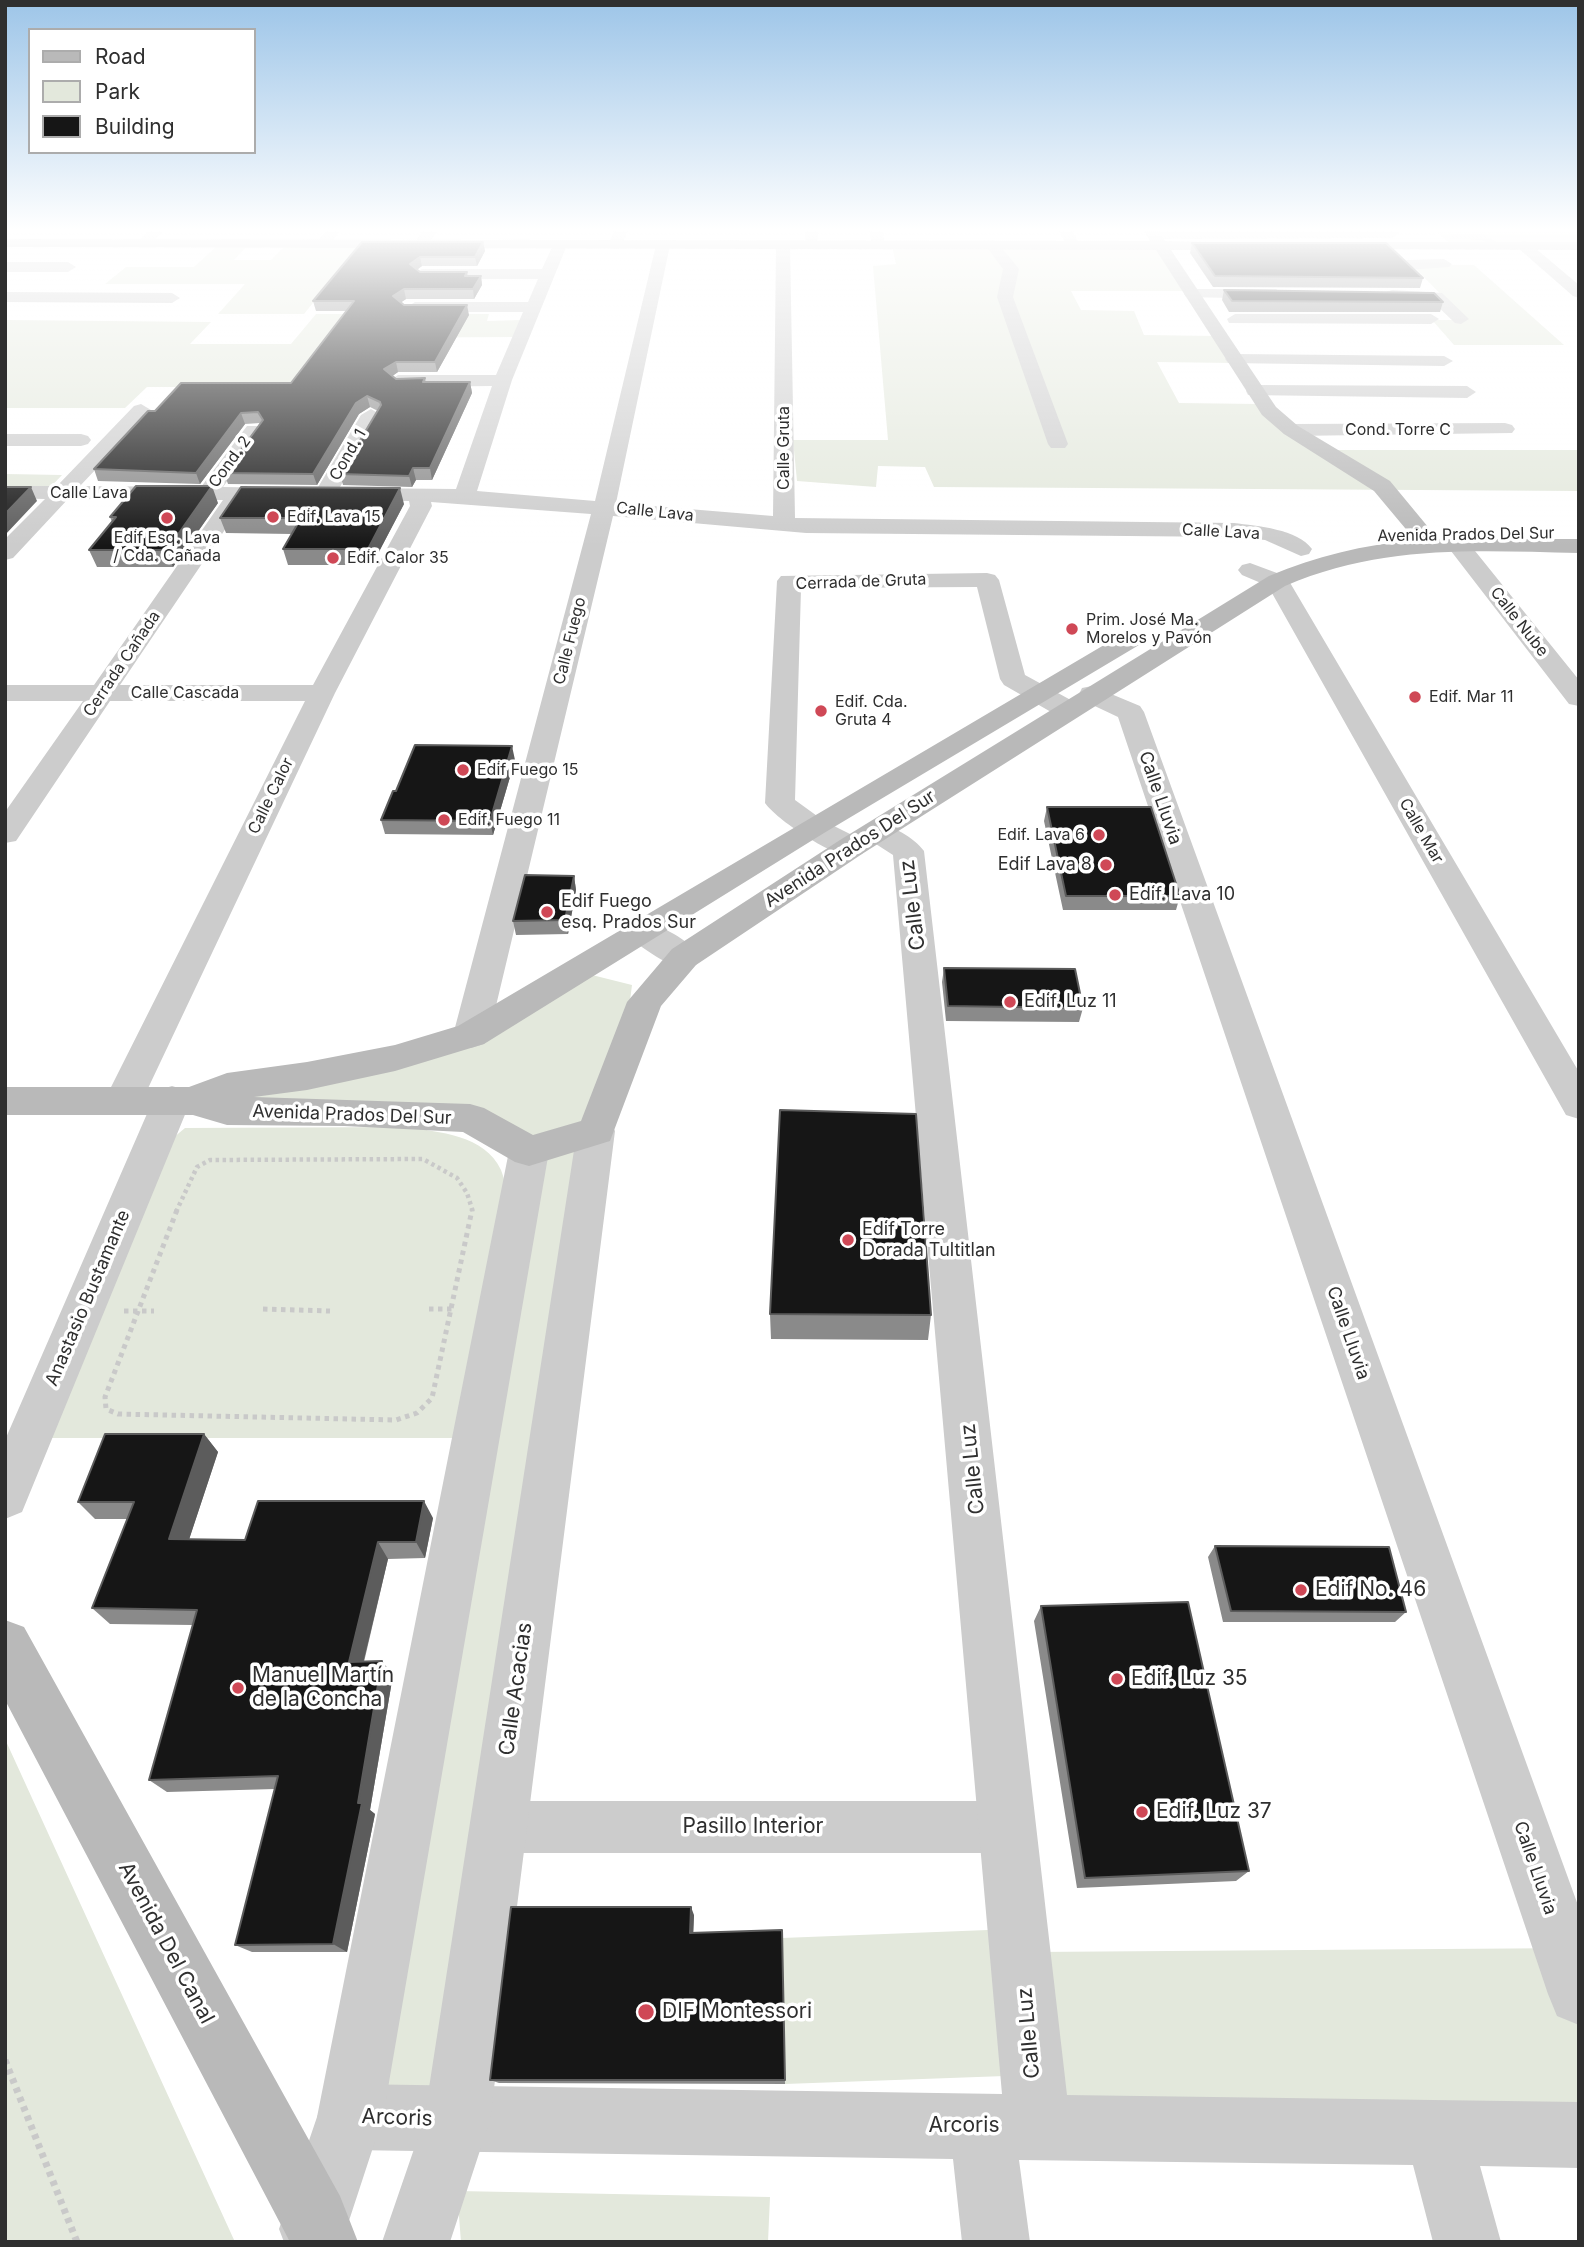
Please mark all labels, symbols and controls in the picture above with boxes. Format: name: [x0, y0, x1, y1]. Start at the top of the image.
legend: [28, 28, 256, 154]
text: Road: [95, 44, 146, 69]
text: Park: [95, 79, 140, 104]
text: Building: [95, 114, 175, 139]
street label: Calle Gruta: [774, 406, 794, 490]
street label: Cond. Torre C: [1345, 420, 1451, 440]
street label: Cond. 1: [326, 426, 370, 484]
street label: Cond. 2: [205, 432, 255, 492]
street label: Calle Lava: [50, 483, 128, 503]
street label: Calle Lava: [615, 498, 695, 526]
place label: Edif. Lava 15: [287, 507, 381, 527]
marker: Edif. Lava 15: [265, 509, 281, 525]
marker: Edif Esq. Lava / Cda. Cañada: [159, 510, 175, 526]
street label: Calle Lava: [1182, 520, 1260, 544]
street label: Avenida Prados Del Sur: [1377, 524, 1555, 546]
place label: Edif Esq. Lava / Cda. Cañada: [113, 528, 221, 566]
place label: Edif. Calor 35: [347, 548, 449, 568]
marker: Edif. Calor 35: [325, 550, 341, 566]
street label: Cerrada de Gruta: [795, 570, 927, 594]
street label: Calle Nube: [1486, 583, 1552, 661]
street label: Calle Fuego: [550, 595, 590, 687]
street label: Cerrada Cañada: [80, 607, 164, 721]
place label: Prim. José Ma. Morelos y Pavón: [1086, 610, 1212, 648]
marker: Prim. José Ma. Morelos y Pavón: [1064, 621, 1080, 637]
street label: Calle Cascada: [131, 683, 239, 703]
place label: Edif. Mar 11: [1429, 687, 1513, 707]
marker: Edif. Mar 11: [1407, 689, 1423, 705]
place label: Edif. Cda. Gruta 4: [835, 692, 907, 730]
marker: Edif. Cda. Gruta 4: [813, 703, 829, 719]
street label: Calle Lluvia: [1134, 748, 1186, 848]
street label: Calle Calor: [244, 755, 298, 837]
place label: Edif Fuego 15: [477, 760, 579, 780]
marker: Edif Fuego 15: [455, 762, 471, 778]
street label: Avenida Prados Del Sur: [761, 786, 939, 912]
street label: Calle Mar: [1395, 795, 1447, 867]
place label: Edif. Fuego 11: [458, 810, 560, 830]
marker: Edif. Fuego 11: [436, 812, 452, 828]
place label: Edif. Lava 6: [997, 825, 1085, 845]
marker: Edif. Lava 6: [1091, 827, 1107, 843]
place label: Edif Lava 8: [998, 854, 1092, 876]
marker: Edif Lava 8: [1098, 857, 1114, 873]
street label: Calle Luz: [895, 858, 931, 952]
place label: Edif. Lava 10: [1129, 884, 1235, 906]
marker: Edif. Lava 10: [1107, 887, 1123, 903]
place label: Edif Fuego esq. Prados Sur: [561, 891, 696, 934]
marker: Edif Fuego esq. Prados Sur: [539, 904, 555, 920]
place label: Edif. Luz 11: [1024, 991, 1117, 1013]
marker: Edif. Luz 11: [1002, 994, 1018, 1010]
street label: Avenida Prados Del Sur: [252, 1101, 452, 1129]
street label: Anastasio Bustamante: [41, 1207, 135, 1389]
place label: Edif Torre Dorada Tultitlan: [862, 1219, 996, 1262]
marker: Edif Torre Dorada Tultitlan: [840, 1232, 856, 1248]
street label: Calle Lluvia: [1322, 1283, 1374, 1383]
street label: Calle Luz: [956, 1422, 990, 1516]
place label: Edif No. 46: [1315, 1577, 1426, 1603]
marker: Edif No. 46: [1293, 1582, 1309, 1598]
street label: Calle Acacias: [494, 1621, 538, 1757]
place label: Manuel Martín de la Concha: [252, 1663, 394, 1713]
place label: Edif. Luz 35: [1131, 1666, 1248, 1692]
marker: Edif. Luz 35: [1109, 1671, 1125, 1687]
marker: Manuel Martín de la Concha: [230, 1680, 246, 1696]
place label: Edif. Luz 37: [1156, 1799, 1272, 1825]
marker: Edif. Luz 37: [1134, 1804, 1150, 1820]
street label: Pasillo Interior: [683, 1814, 823, 1840]
street label: Calle Lluvia: [1509, 1818, 1561, 1918]
street label: Avenida Del Canal: [113, 1858, 219, 2028]
street label: Calle Luz: [1012, 1986, 1046, 2080]
place label: DIF Montessori: [662, 1999, 812, 2025]
marker: DIF Montessori: [636, 2002, 656, 2022]
street label: Arcoris: [361, 2104, 433, 2132]
street label: Arcoris: [928, 2113, 1000, 2139]

